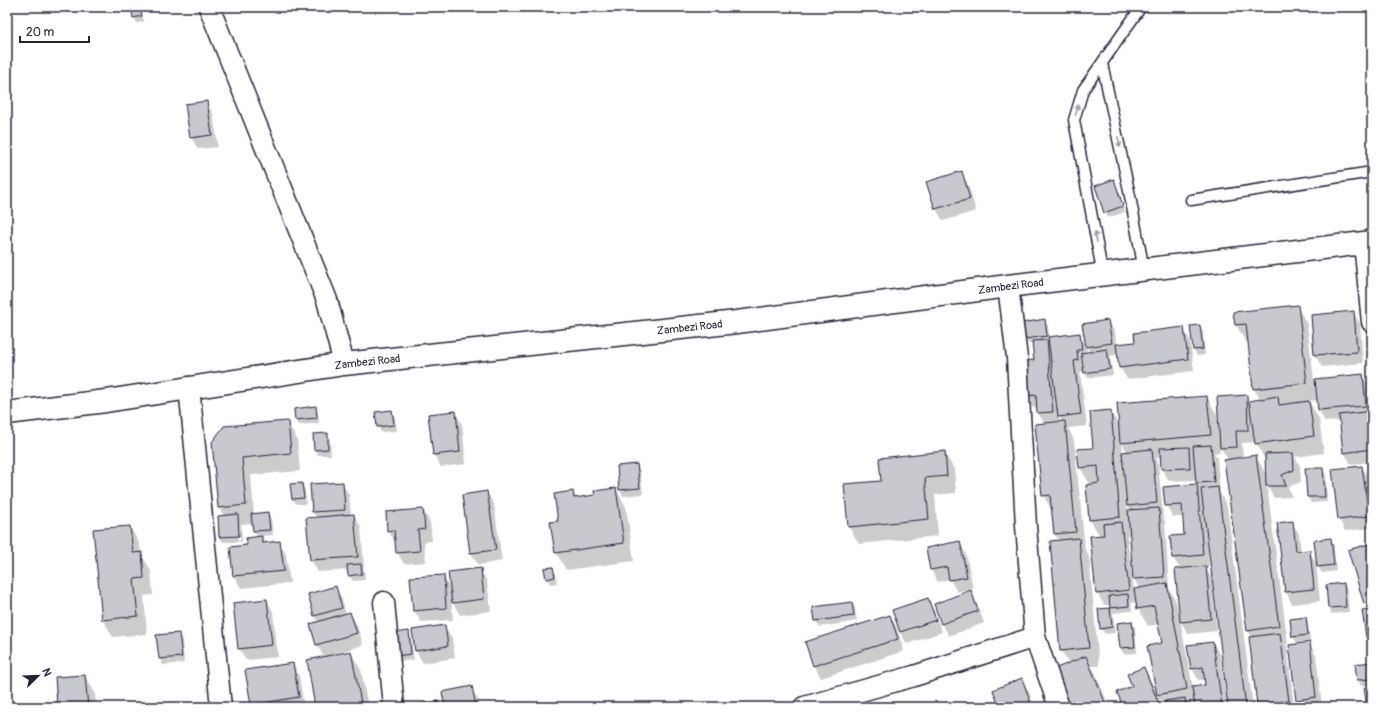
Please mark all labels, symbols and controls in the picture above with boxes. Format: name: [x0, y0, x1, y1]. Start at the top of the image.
scale bar: [20, 18, 89, 44]
text: 20 m: [26, 25, 55, 40]
one-way arrow: [1074, 104, 1080, 116]
one-way arrow: [1116, 136, 1122, 148]
one-way arrow: [1093, 231, 1099, 243]
street label: Zambezi Road: [977, 276, 1044, 297]
street label: Zambezi Road: [656, 318, 723, 338]
street label: Zambezi Road: [334, 352, 401, 372]
north arrow: [18, 656, 58, 696]
text: N: [39, 666, 54, 679]

